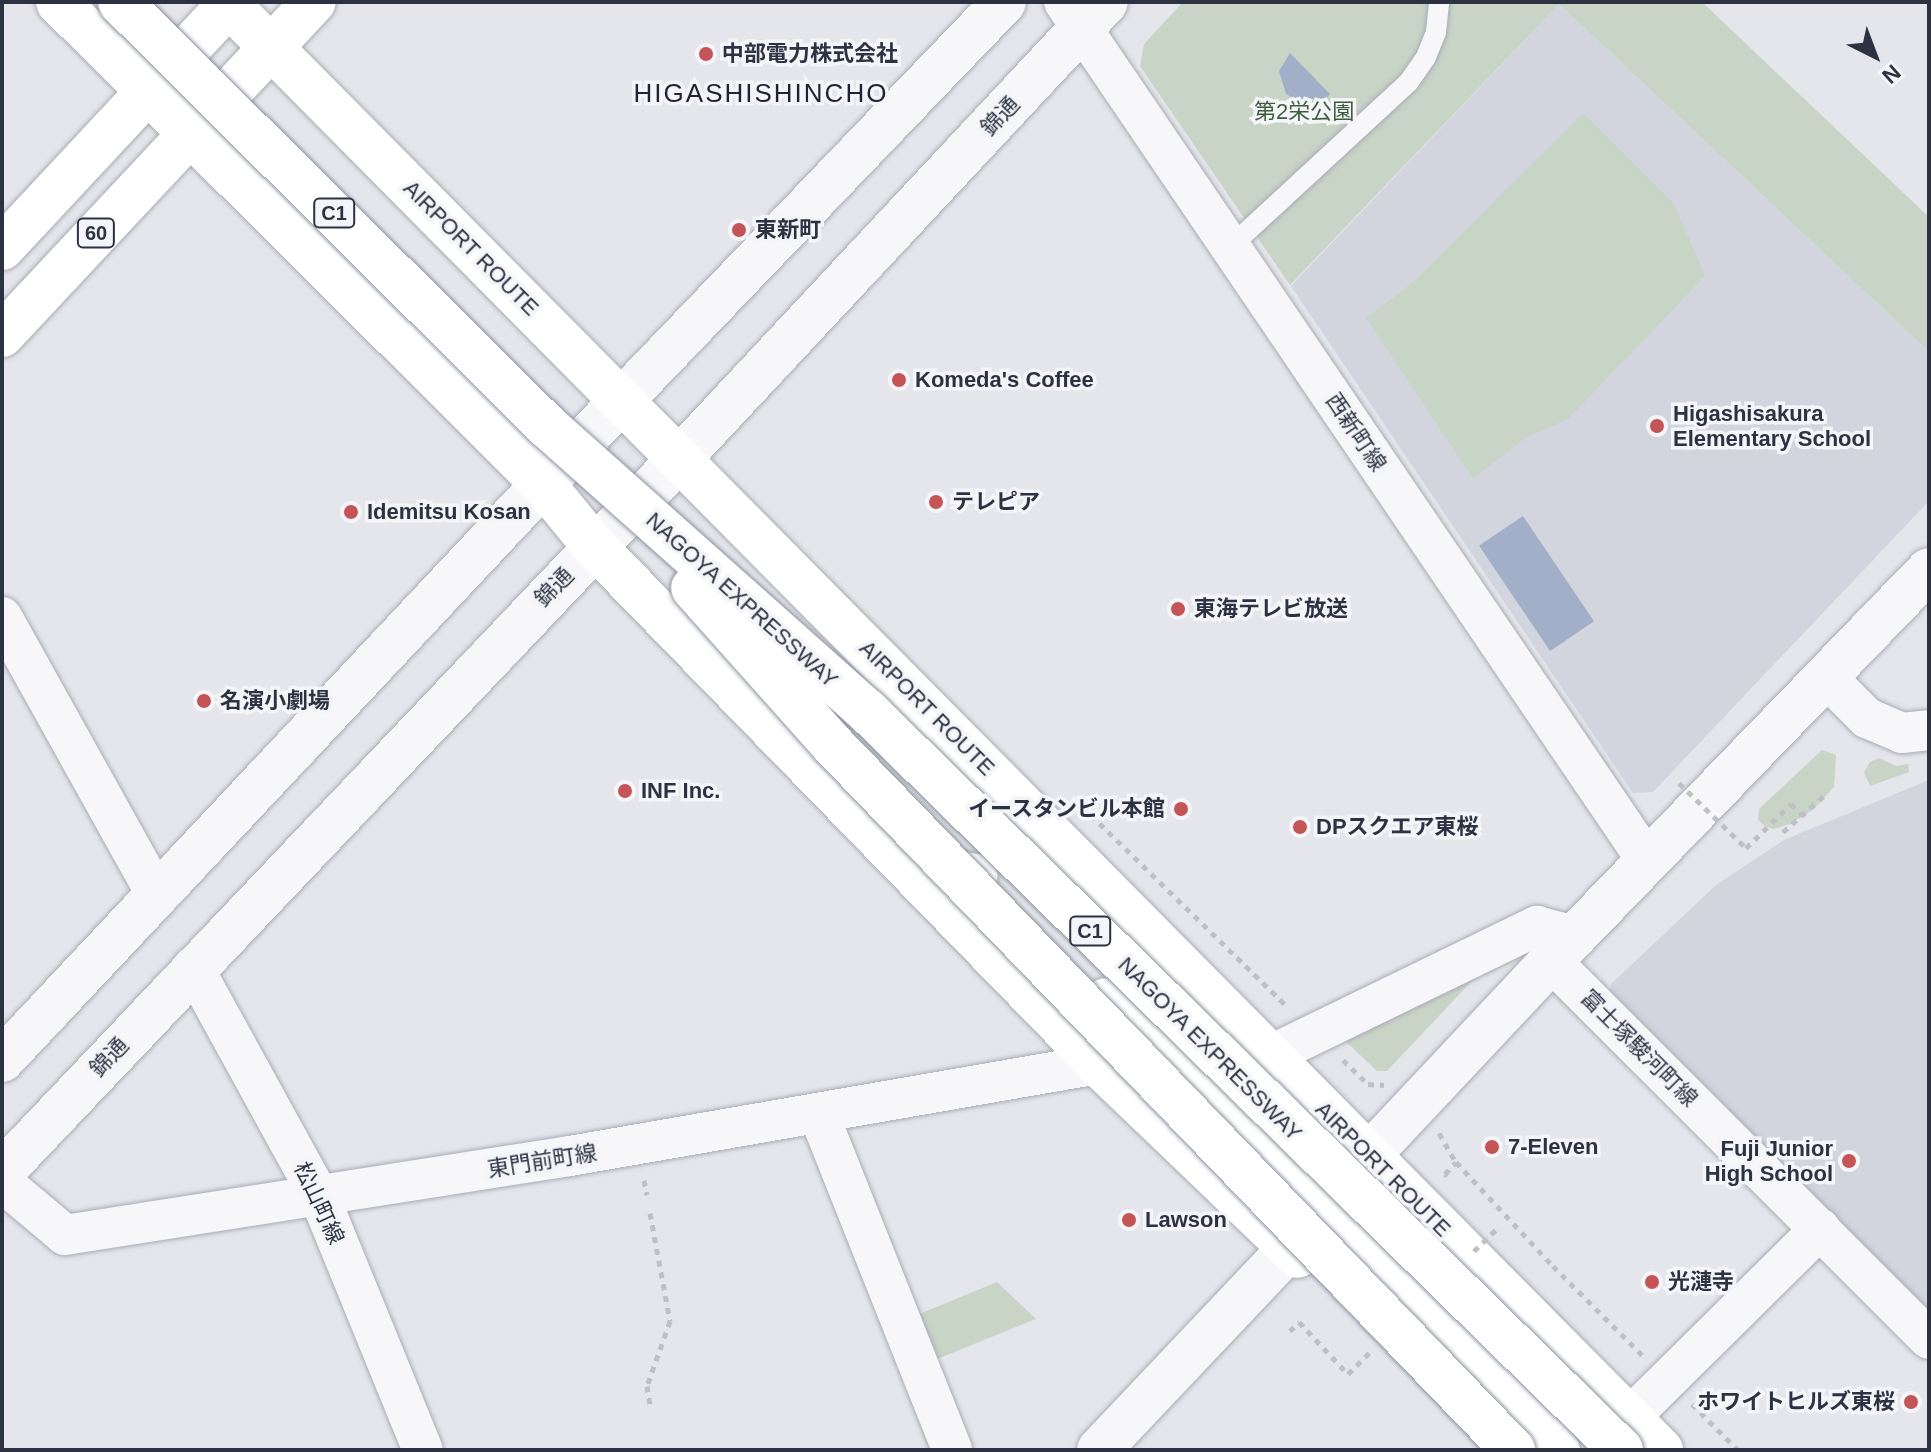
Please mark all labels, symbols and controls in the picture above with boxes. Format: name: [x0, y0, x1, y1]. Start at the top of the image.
north arrow: [1835, 16, 1915, 96]
place label: 中部電力株式会社: [722, 41, 898, 67]
marker: 中部電力株式会社: [697, 45, 715, 63]
text: N: [1877, 60, 1906, 89]
district label: HIGASHISHINCHO: [634, 78, 888, 110]
street label: 錦通: [975, 91, 1025, 141]
park label: 第2栄公園: [1254, 99, 1354, 125]
street label: AIRPORT ROUTE: [398, 175, 544, 321]
road number: C1: [312, 197, 356, 229]
road number: 60: [76, 217, 116, 249]
place label: 東新町: [755, 217, 821, 243]
marker: 東新町: [730, 221, 748, 239]
place label: Komeda's Coffee: [915, 367, 1094, 393]
marker: Komeda's Coffee: [890, 371, 908, 389]
street label: 西新町線: [1320, 388, 1392, 476]
place label: Higashisakura Elementary School: [1673, 400, 1871, 452]
marker: Higashisakura Elementary School: [1648, 417, 1666, 435]
place label: テレピア: [952, 489, 1040, 515]
marker: テレピア: [927, 493, 945, 511]
place label: Idemitsu Kosan: [367, 499, 531, 525]
marker: Idemitsu Kosan: [342, 503, 360, 521]
street label: NAGOYA EXPRESSWAY: [640, 506, 844, 694]
street label: 錦通: [529, 562, 579, 612]
place label: 東海テレビ放送: [1194, 596, 1348, 622]
marker: 東海テレビ放送: [1169, 600, 1187, 618]
street label: AIRPORT ROUTE: [854, 635, 1000, 781]
place label: 名演小劇場: [220, 688, 330, 714]
marker: 名演小劇場: [195, 692, 213, 710]
place label: INF Inc.: [641, 778, 720, 804]
marker: INF Inc.: [616, 782, 634, 800]
place label: イースタンビル本館: [967, 796, 1165, 822]
marker: イースタンビル本館: [1172, 800, 1190, 818]
place label: DPスクエア東桜: [1316, 814, 1479, 840]
marker: DPスクエア東桜: [1291, 818, 1309, 836]
road number: C1: [1068, 915, 1112, 947]
street label: NAGOYA EXPRESSWAY: [1112, 951, 1308, 1147]
street label: 富士塚駿河町線: [1575, 984, 1703, 1112]
street label: 錦通: [84, 1032, 134, 1082]
street label: AIRPORT ROUTE: [1310, 1096, 1456, 1242]
place label: 7-Eleven: [1508, 1134, 1598, 1160]
place label: Fuji Junior High School: [1705, 1135, 1833, 1186]
marker: 7-Eleven: [1483, 1138, 1501, 1156]
street label: 東門前町線: [486, 1139, 598, 1183]
marker: Fuji Junior High School: [1840, 1152, 1858, 1170]
street label: 松山町線: [288, 1158, 350, 1248]
place label: Lawson: [1145, 1207, 1227, 1233]
marker: Lawson: [1120, 1211, 1138, 1229]
place label: 光漣寺: [1668, 1269, 1734, 1295]
marker: 光漣寺: [1643, 1273, 1661, 1291]
place label: ホワイトヒルズ東桜: [1697, 1389, 1895, 1415]
marker: ホワイトヒルズ東桜: [1902, 1393, 1920, 1411]

